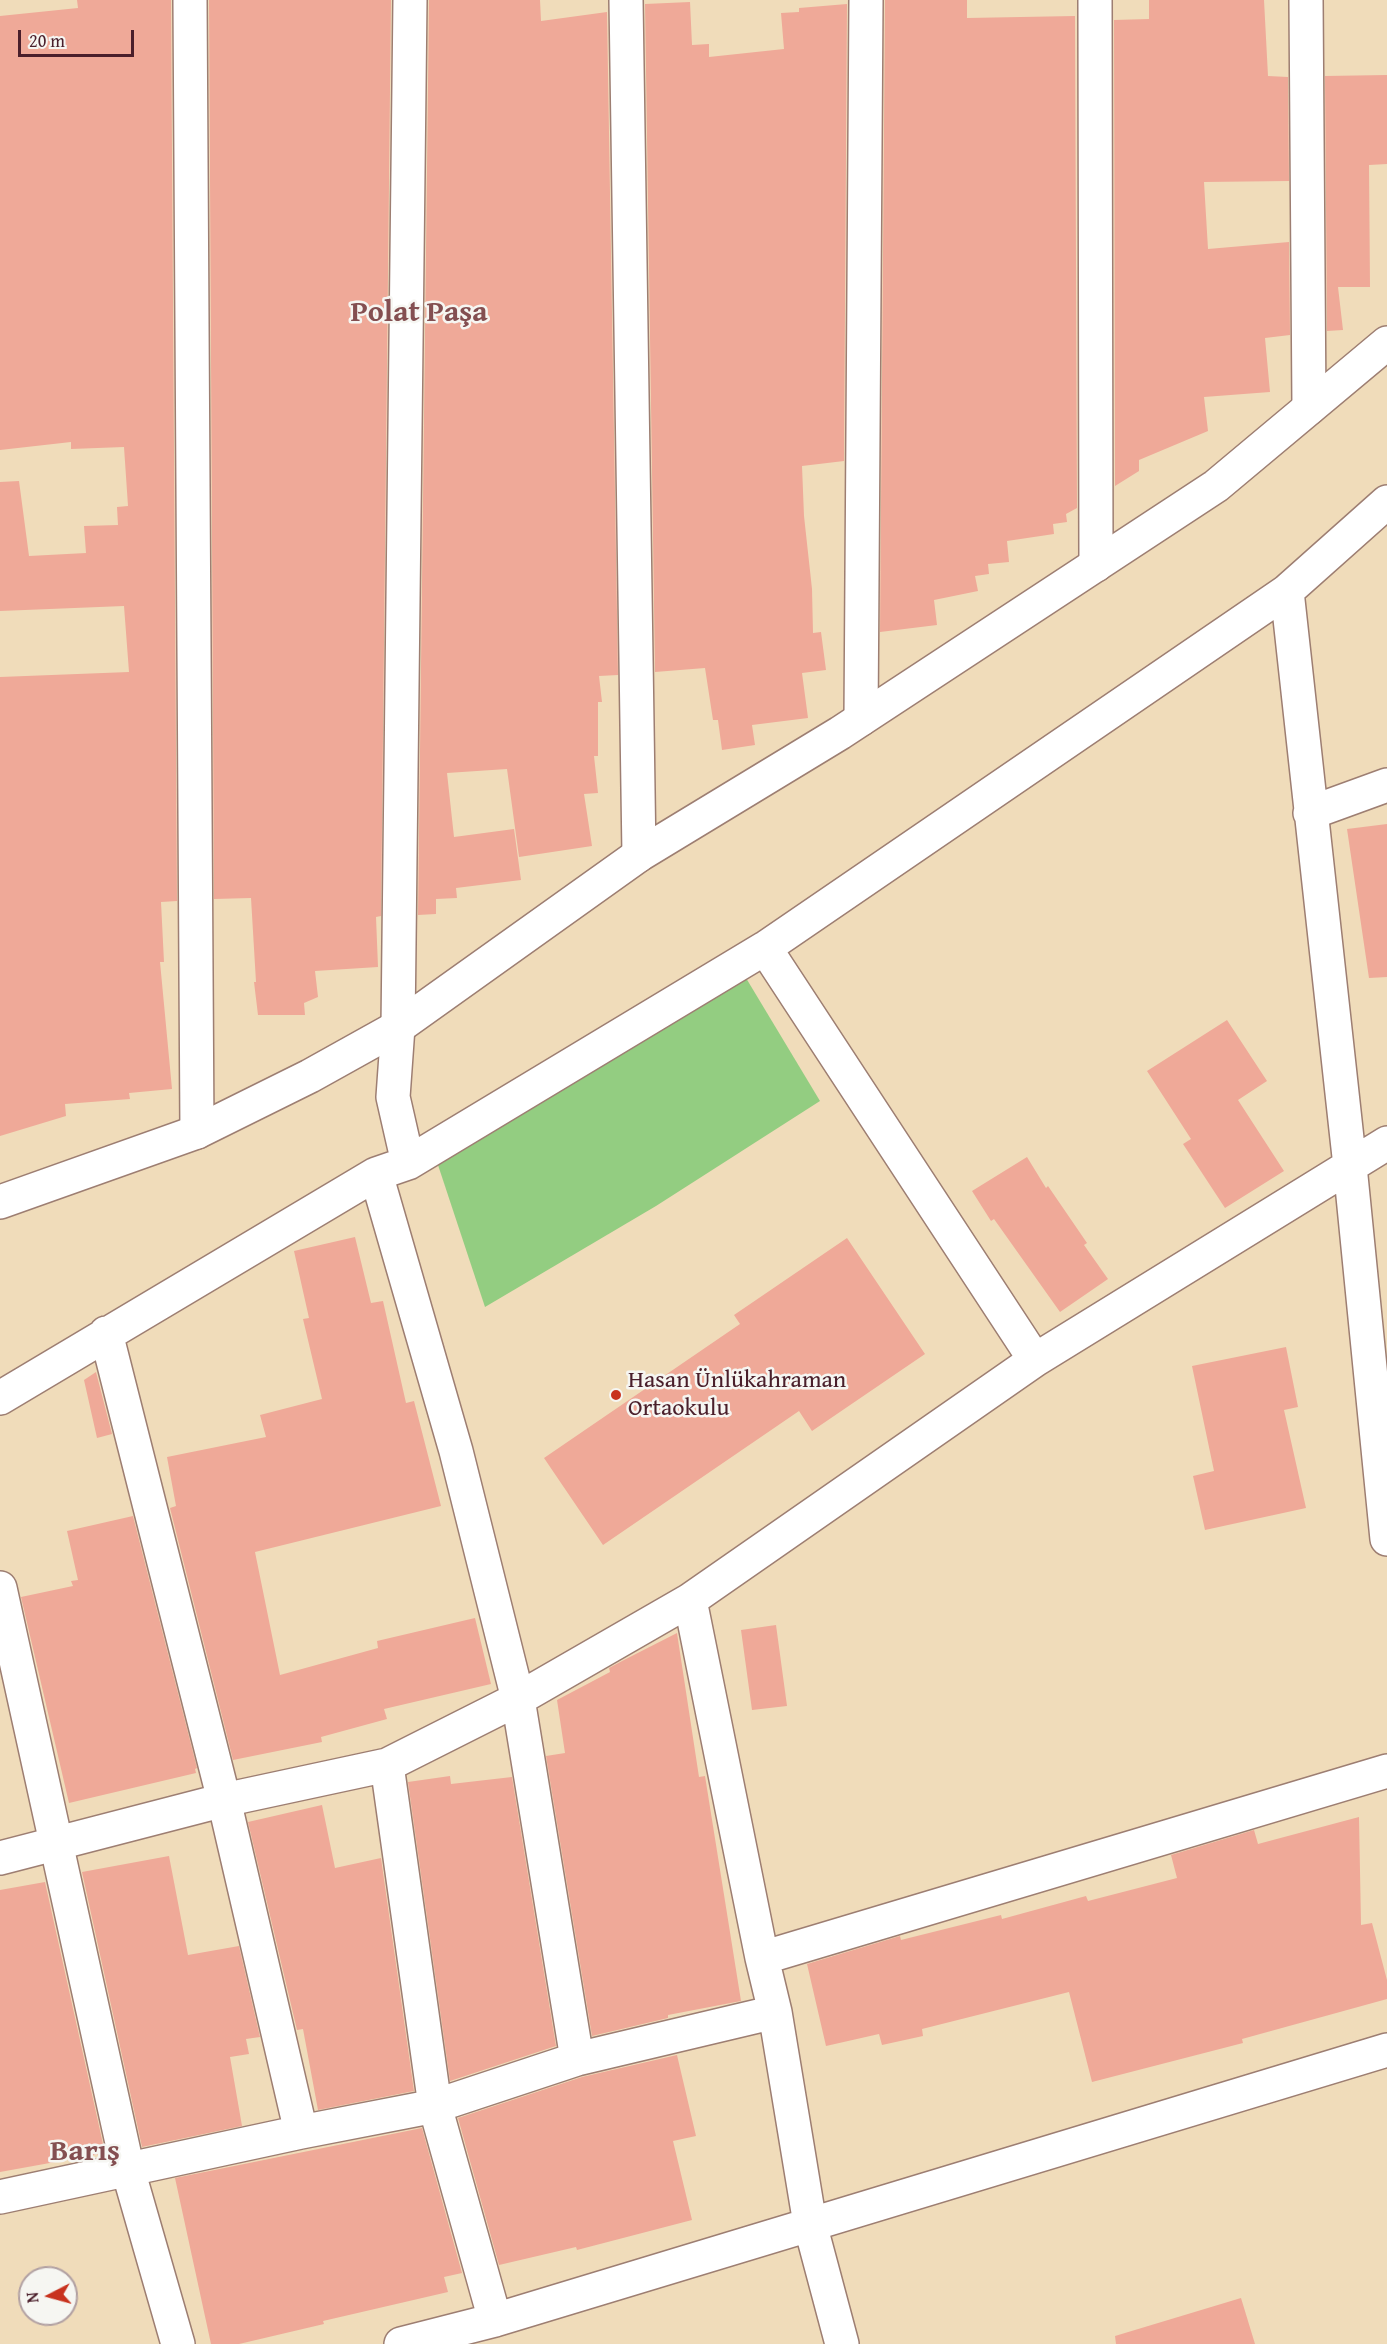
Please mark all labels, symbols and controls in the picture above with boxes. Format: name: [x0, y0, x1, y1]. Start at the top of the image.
scale bar: [21, 18, 136, 56]
text: 20 m: [29, 27, 65, 54]
district label: Polat Paşa: [350, 295, 488, 331]
place label: Hasan Ünlükahraman Ortaokulu: [628, 1367, 846, 1423]
marker: Hasan Ünlükahraman Ortaokulu: [609, 1388, 623, 1402]
district label: Barış: [50, 2134, 120, 2170]
north arrow: [18, 2266, 78, 2326]
text: N: [20, 2291, 45, 2304]

